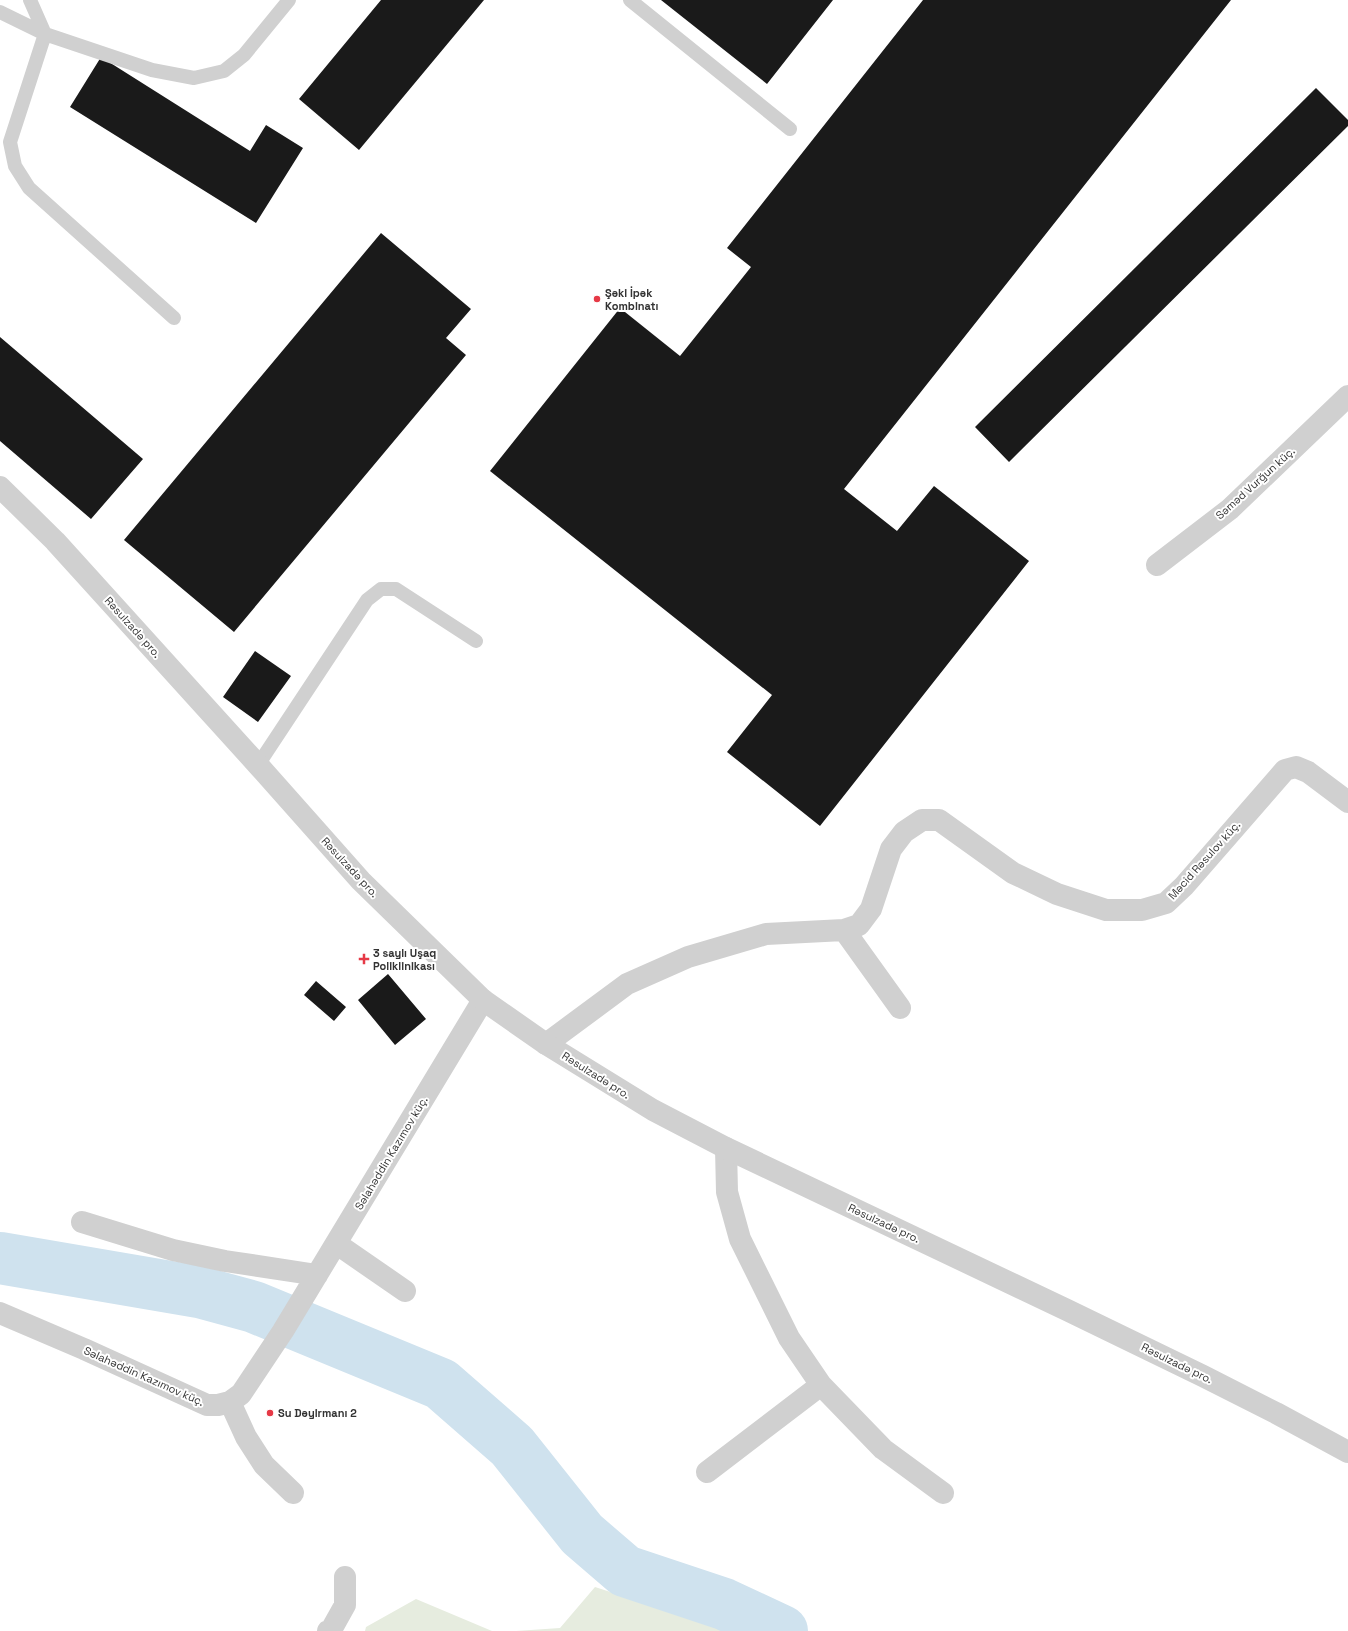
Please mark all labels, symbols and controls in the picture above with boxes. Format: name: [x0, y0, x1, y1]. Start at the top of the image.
place label: Şəki İpək Kombinatı: [605, 286, 659, 313]
marker: Şəki İpək Kombinatı: [592, 294, 602, 304]
street label: Səməd Vurğun küç.: [1213, 444, 1298, 522]
street label: Rəsulzadə pro.: [102, 594, 164, 661]
street label: Məcid Rəsulov küç.: [1165, 818, 1243, 902]
street label: Rəsulzadə pro.: [318, 834, 382, 900]
place label: 3 saylı Uşaq Poliklinikası: [373, 946, 436, 973]
marker: 3 saylı Uşaq Poliklinikası: [358, 953, 370, 965]
street label: Rəsulzadə pro.: [559, 1049, 633, 1102]
street label: Səlahəddin Kazımov küç.: [351, 1093, 431, 1212]
street label: Rəsulzadə pro.: [846, 1200, 922, 1246]
street label: Rəsulzadə pro.: [1139, 1340, 1215, 1386]
street label: Səlahəddin Kazımov küç.: [82, 1343, 206, 1409]
place label: Su Dəyirmanı 2: [278, 1406, 357, 1420]
marker: Su Dəyirmanı 2: [265, 1408, 275, 1418]

